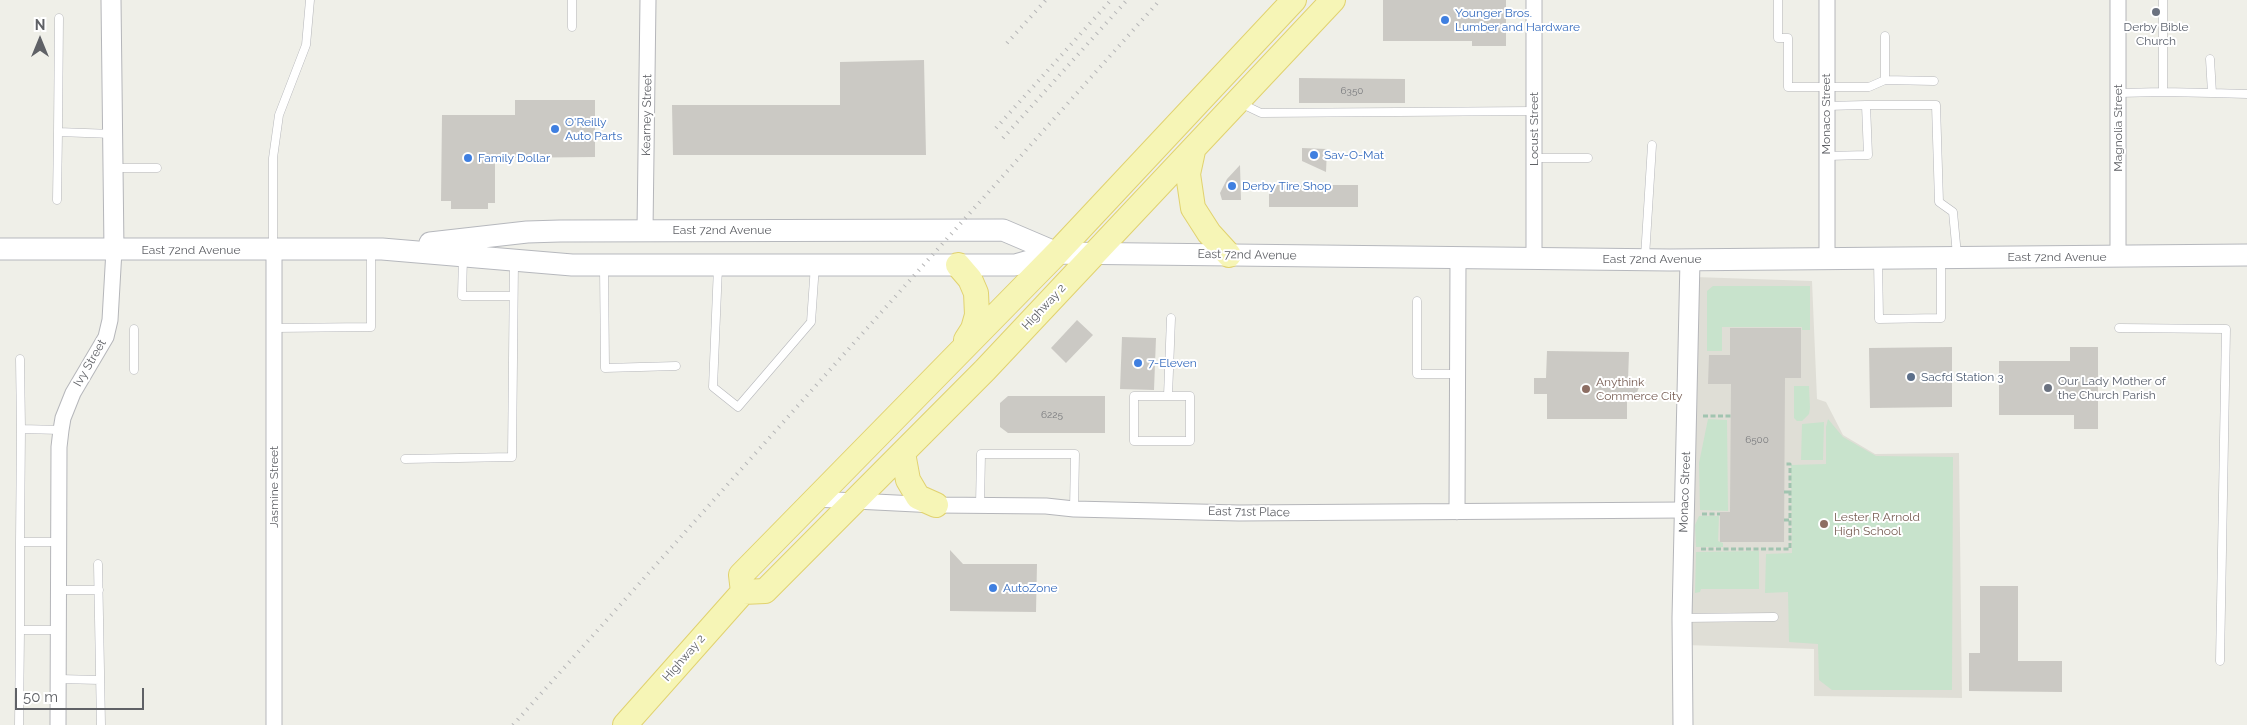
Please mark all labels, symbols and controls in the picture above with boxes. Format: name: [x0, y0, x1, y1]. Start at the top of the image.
place label: Younger Bros. Lumber and Hardware: [1455, 6, 1580, 34]
marker: Derby Bible Church: [2150, 6, 2162, 18]
marker: Younger Bros. Lumber and Hardware: [1439, 14, 1451, 26]
north arrow: [15, 15, 65, 65]
text: N: [35, 17, 45, 33]
place label: Derby Bible Church: [2124, 20, 2188, 48]
street label: Monaco Street: [1819, 73, 1833, 155]
street label: Kearney Street: [639, 74, 655, 156]
street label: Magnolia Street: [2111, 84, 2125, 172]
house number: 6350: [1341, 85, 1363, 97]
street label: Locust Street: [1527, 92, 1541, 166]
place label: O'Reilly Auto Parts: [565, 115, 622, 143]
marker: O'Reilly Auto Parts: [549, 123, 561, 135]
place label: Sav-O-Mat: [1324, 148, 1384, 162]
marker: Sav-O-Mat: [1308, 149, 1320, 161]
place label: Family Dollar: [478, 151, 550, 165]
marker: Family Dollar: [462, 152, 474, 164]
place label: Derby Tire Shop: [1242, 179, 1331, 193]
marker: Derby Tire Shop: [1226, 180, 1238, 192]
street label: East 72nd Avenue: [673, 223, 771, 237]
street label: East 72nd Avenue: [142, 243, 240, 257]
street label: East 72nd Avenue: [1197, 247, 1297, 263]
street label: East 72nd Avenue: [2008, 250, 2106, 264]
street label: East 72nd Avenue: [1603, 252, 1701, 266]
street label: Highway 2: [1019, 281, 1069, 333]
street label: Ivy Street: [71, 337, 109, 389]
place label: 7-Eleven: [1148, 356, 1197, 370]
marker: 7-Eleven: [1132, 357, 1144, 369]
place label: Sacfd Station 3: [1921, 370, 2004, 384]
marker: Sacfd Station 3: [1905, 371, 1917, 383]
place label: Our Lady Mother of the Church Parish: [2058, 374, 2166, 402]
place label: Anythink Commerce City: [1596, 375, 1682, 403]
marker: Our Lady Mother of the Church Parish: [2042, 382, 2054, 394]
marker: Anythink Commerce City: [1580, 383, 1592, 395]
house number: 6225: [1041, 409, 1063, 421]
house number: 6500: [1745, 434, 1769, 446]
street label: Jasmine Street: [267, 446, 281, 528]
street label: Monaco Street: [1676, 451, 1694, 533]
street label: East 71st Place: [1208, 504, 1290, 520]
place label: Lester R Arnold High School: [1834, 510, 1920, 538]
marker: Lester R Arnold High School: [1818, 518, 1830, 530]
place label: AutoZone: [1003, 581, 1057, 595]
marker: AutoZone: [987, 582, 999, 594]
street label: Highway 2: [660, 632, 708, 684]
scale bar: [18, 678, 146, 710]
text: 50 m: [23, 688, 58, 706]

